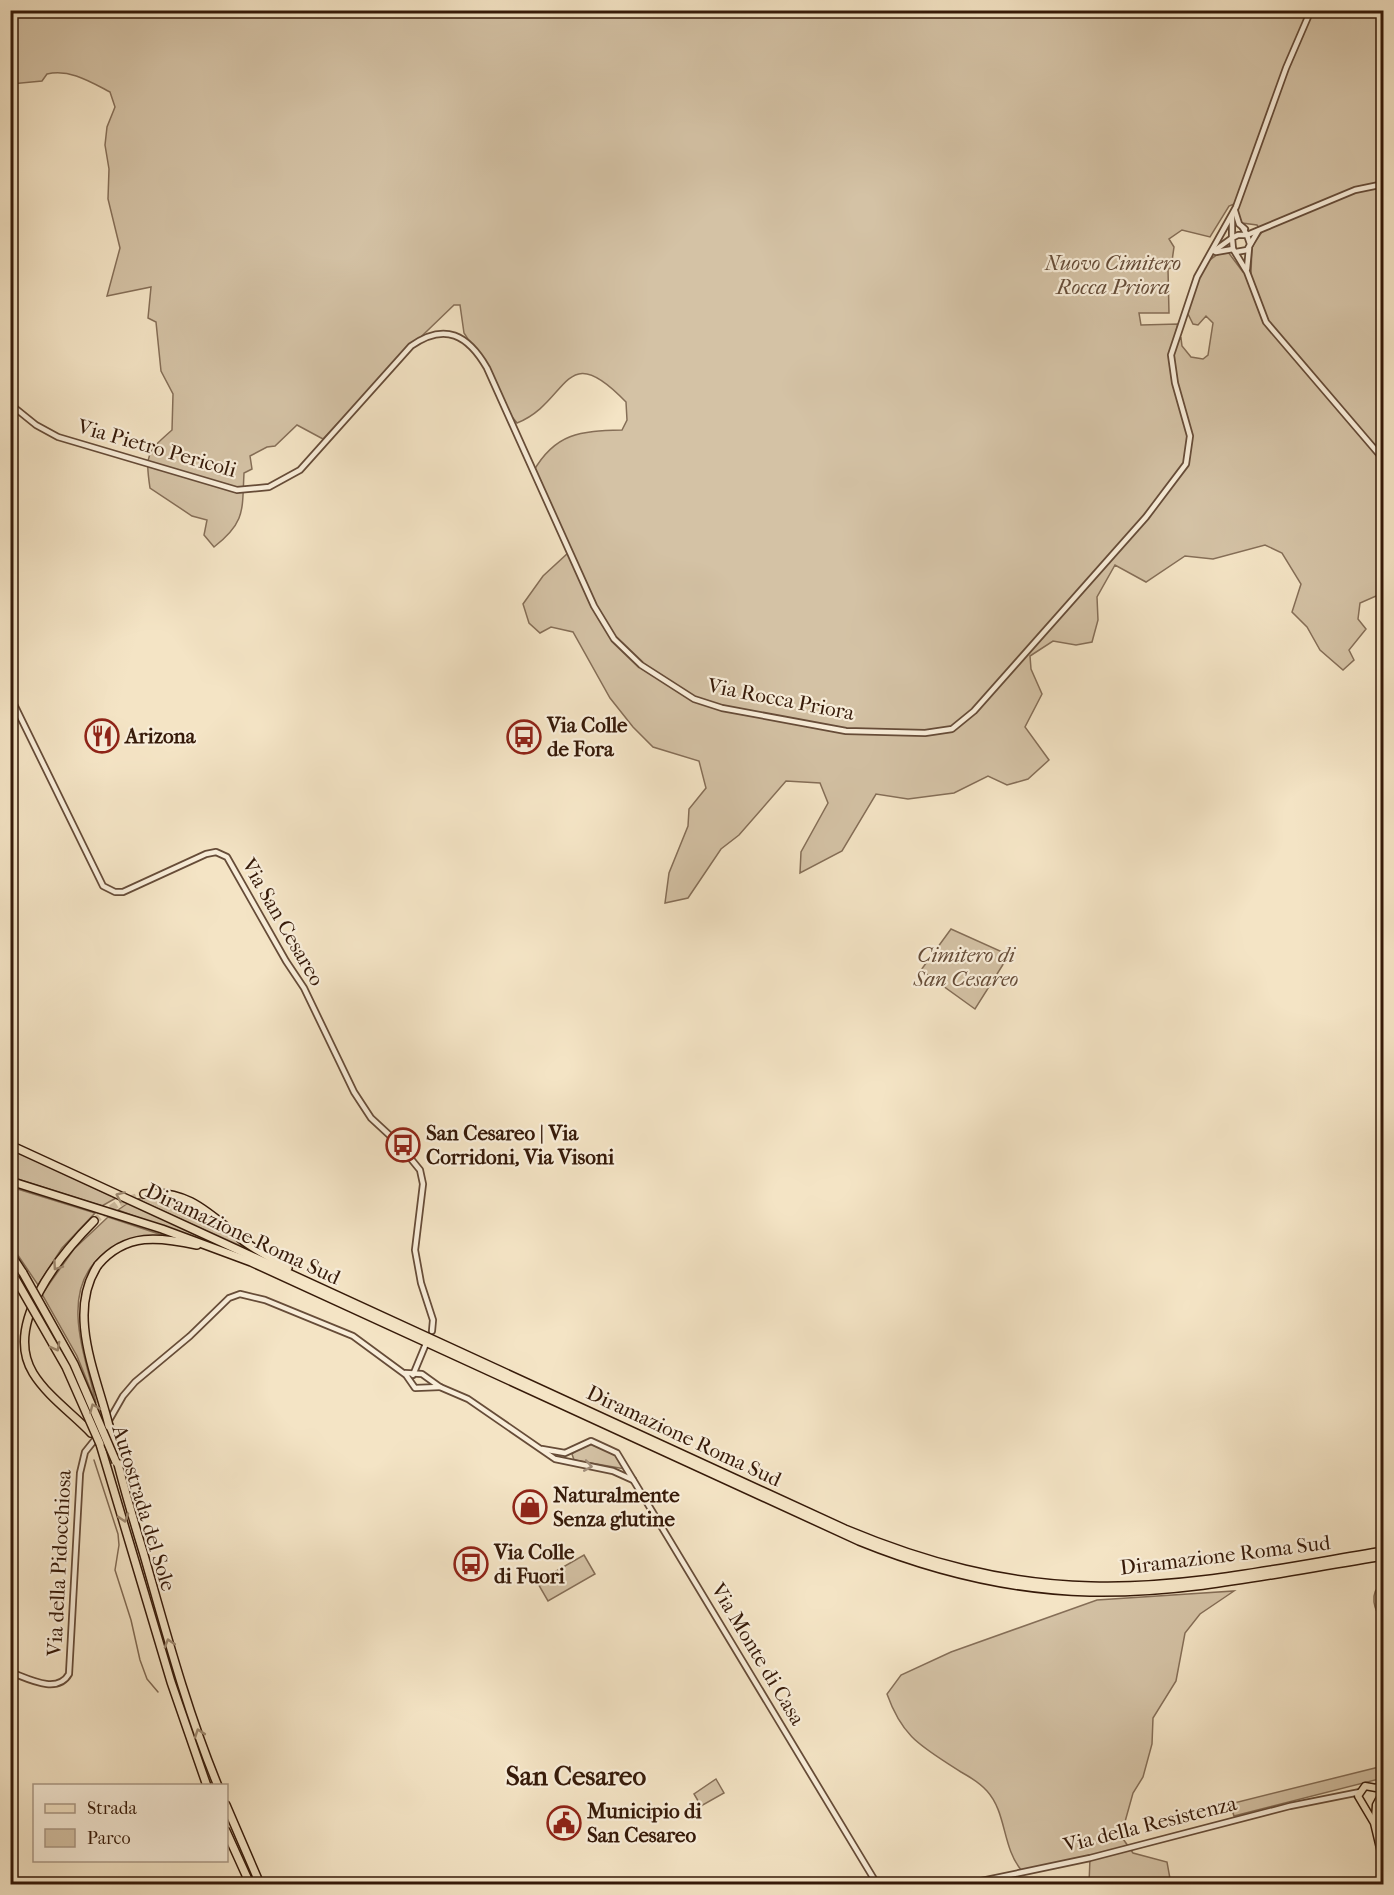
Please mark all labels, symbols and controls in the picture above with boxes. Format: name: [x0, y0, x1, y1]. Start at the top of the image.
park label: Nuovo Cimitero Rocca Priora: [1044, 251, 1181, 299]
street label: Via Pietro Pericoli: [74, 414, 239, 482]
street label: Via Rocca Priora: [705, 673, 857, 725]
place label: Via Colle de Fora: [546, 713, 628, 761]
restaurant icon: Arizona: [84, 718, 120, 754]
bus stop icon: Via Colle de Fora: [506, 719, 542, 755]
place label: Arizona: [123, 724, 197, 748]
street label: Via San Cesareo: [236, 853, 329, 990]
park label: Cimitero di San Cesareo: [913, 943, 1018, 991]
place label: San Cesareo | Via Corridoni, Via Visoni: [426, 1121, 615, 1169]
bus stop icon: San Cesareo | Via Corridoni, Via Visoni: [385, 1127, 421, 1163]
street label: Diramazione Roma Sud: [142, 1178, 345, 1290]
one-way arrow: [116, 1191, 127, 1203]
one-way arrow: [53, 1259, 64, 1270]
one-way arrow: [49, 1340, 60, 1351]
street label: Diramazione Roma Sud: [583, 1380, 786, 1492]
one-way arrow: [90, 1403, 102, 1414]
street label: Autostrada del Sole: [107, 1421, 181, 1594]
one-way arrow: [583, 1460, 592, 1472]
street label: Via della Pidocchiosa: [42, 1469, 76, 1658]
place label: Naturalmente Senza glutine: [553, 1483, 680, 1531]
shop icon: Naturalmente Senza glutine: [512, 1489, 548, 1525]
one-way arrow: [117, 1512, 129, 1523]
street label: Diramazione Roma Sud: [1118, 1530, 1332, 1580]
place label: Via Colle di Fuori: [493, 1540, 575, 1588]
bus stop icon: Via Colle di Fuori: [453, 1546, 489, 1582]
street label: Via Monte di Casa: [706, 1578, 810, 1730]
one-way arrow: [164, 1638, 176, 1649]
one-way arrow: [194, 1728, 206, 1739]
district label: San Cesareo: [506, 1760, 646, 1792]
legend: [33, 1784, 228, 1862]
street label: Via della Resistenza: [1060, 1791, 1239, 1857]
text: Strada: [87, 1798, 138, 1819]
place label: Municipio di San Cesareo: [586, 1799, 703, 1847]
public building icon: Municipio di San Cesareo: [546, 1805, 582, 1841]
text: Parco: [87, 1828, 131, 1849]

